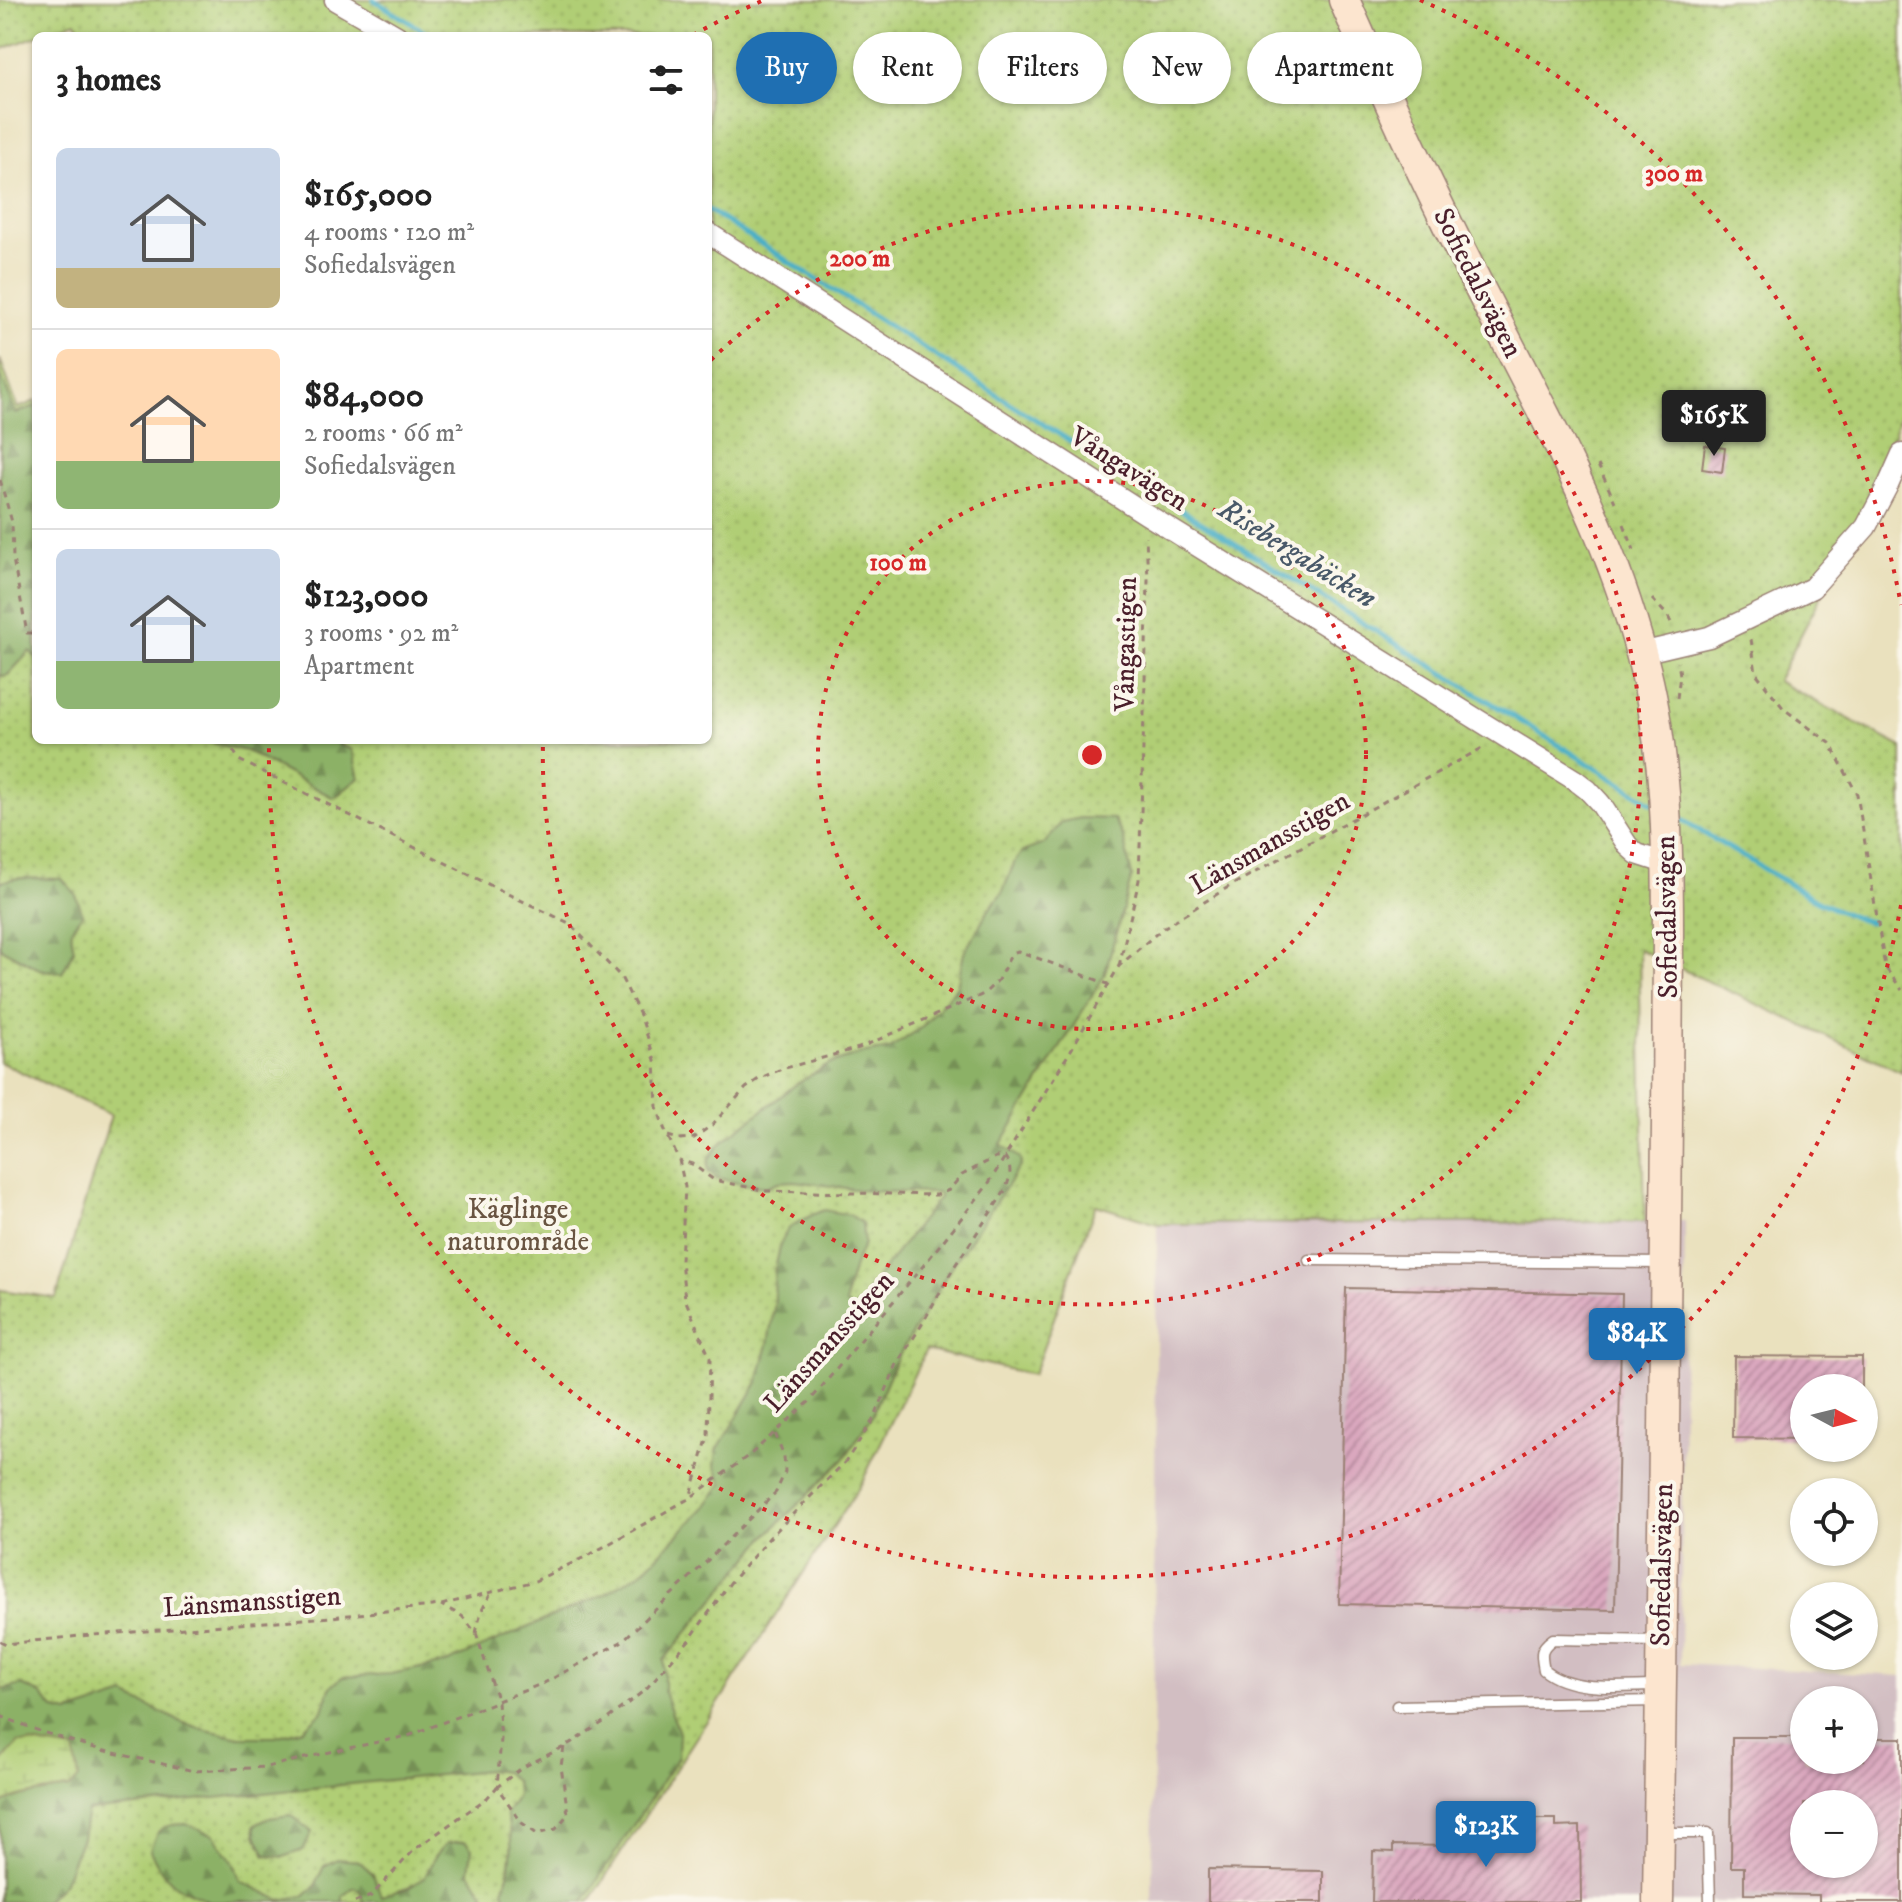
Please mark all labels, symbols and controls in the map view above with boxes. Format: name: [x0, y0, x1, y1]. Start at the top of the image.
chip: Buy: [736, 32, 837, 104]
chip: Rent: [853, 32, 962, 104]
chip: Filters: [978, 32, 1107, 104]
chip: New: [1123, 32, 1231, 104]
chip: Apartment: [1247, 32, 1422, 104]
icon: filters: [644, 58, 688, 102]
text: 3 homes: [56, 59, 161, 101]
text: 300 m: [1645, 159, 1703, 189]
text: $165,000: [304, 174, 433, 216]
icon: home: [120, 180, 216, 276]
street label: Sofiedalsvägen: [1425, 202, 1531, 364]
text: 4 rooms · 120 m²: [304, 216, 474, 249]
text: 200 m: [830, 244, 890, 274]
text: Sofiedalsvägen: [304, 249, 456, 282]
text: $84,000: [304, 375, 424, 417]
icon: home: [120, 381, 216, 477]
pin: $165K: [1658, 390, 1770, 458]
text: $165K: [1680, 399, 1748, 432]
text: 2 rooms · 66 m²: [304, 417, 463, 450]
street label: Vångavägen: [1062, 418, 1195, 519]
text: Sofiedalsvägen: [304, 450, 456, 483]
water label: Risebergabäcken: [1210, 490, 1383, 617]
text: 100 m: [869, 548, 927, 578]
text: $123,000: [304, 575, 428, 617]
street label: Vångastigen: [1107, 576, 1145, 713]
icon: home: [120, 581, 216, 677]
text: 3 rooms · 92 m²: [304, 617, 458, 650]
text: Apartment: [304, 650, 415, 683]
centre of rings: [1078, 741, 1106, 769]
street label: Länsmansstigen: [1184, 783, 1356, 903]
street label: Sofiedalsvägen: [1648, 835, 1686, 999]
park label: Käglinge naturområde: [447, 1192, 589, 1259]
street label: Länsmansstigen: [756, 1264, 902, 1420]
pin: $84K: [1590, 1308, 1684, 1376]
text: $84K: [1607, 1317, 1667, 1350]
north arrow: [1790, 1374, 1878, 1462]
map controls: [1790, 1374, 1878, 1878]
button: locate: [1790, 1478, 1878, 1566]
street label: Sofiedalsvägen: [1643, 1483, 1681, 1647]
street label: Länsmansstigen: [162, 1578, 343, 1626]
button: layers: [1790, 1582, 1878, 1670]
button: +: [1790, 1686, 1878, 1774]
button: −: [1790, 1790, 1878, 1878]
pin: $123K: [1430, 1801, 1542, 1869]
text: $123K: [1454, 1810, 1518, 1843]

